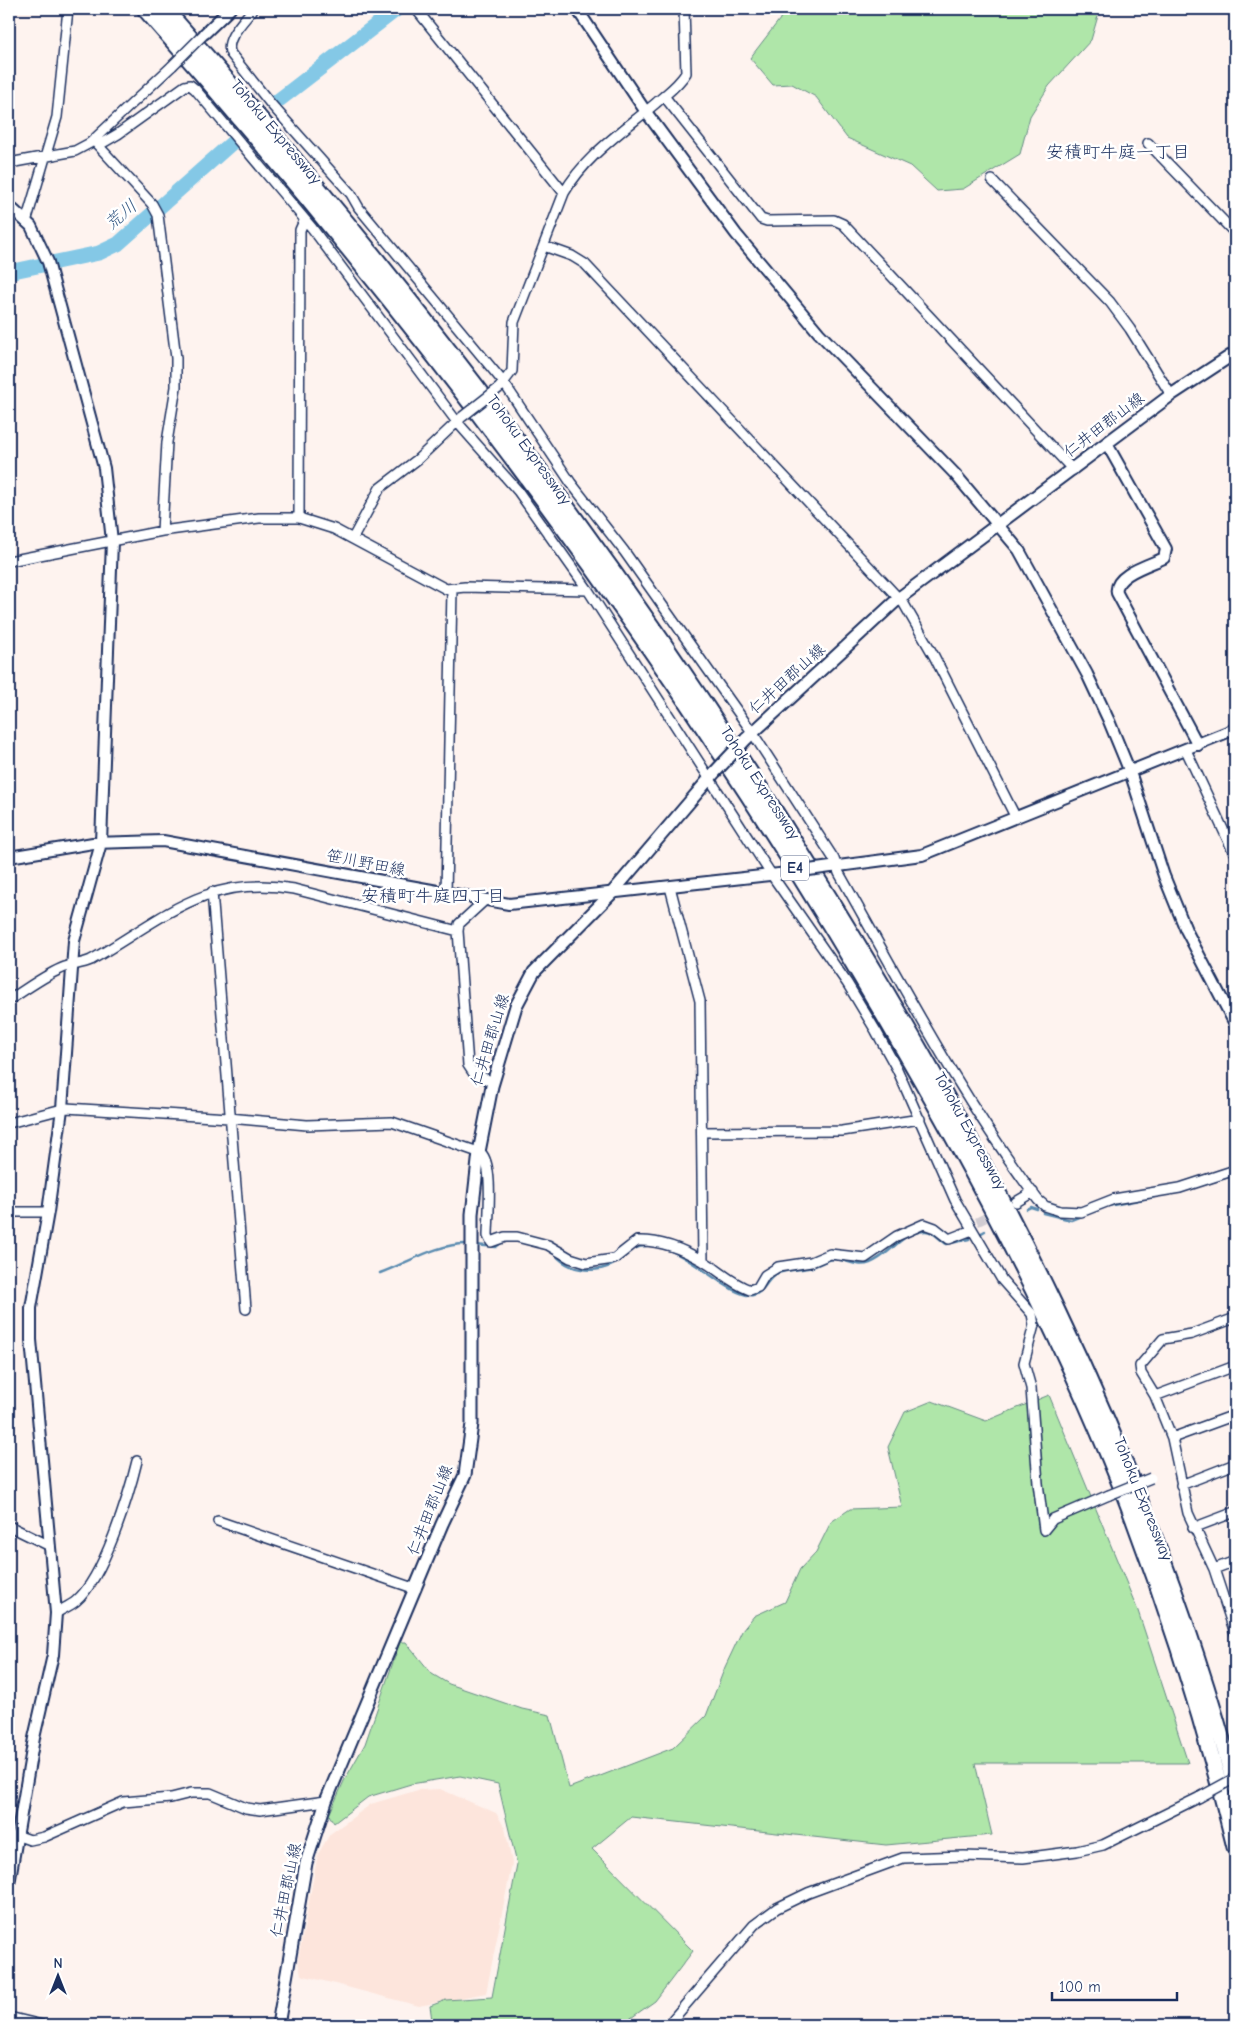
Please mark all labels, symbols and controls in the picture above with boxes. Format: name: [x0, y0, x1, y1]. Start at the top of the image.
street label: Tohoku Expressway: [227, 76, 326, 189]
district label: 安積町牛庭一丁目: [1046, 142, 1190, 163]
water label: 荒川: [100, 195, 142, 235]
street label: 仁井田郡山線: [1060, 389, 1148, 461]
street label: Tohoku Expressway: [483, 392, 575, 509]
street label: 仁井田郡山線: [745, 640, 829, 718]
street label: Tohoku Expressway: [717, 723, 804, 844]
street label: 笹川野田線: [325, 847, 407, 879]
road number: E4: [781, 856, 809, 880]
district label: 安積町牛庭四丁目: [361, 886, 505, 907]
street label: 仁井田郡山線: [467, 991, 513, 1089]
street label: Tohoku Expressway: [930, 1069, 1010, 1194]
street label: Tohoku Expressway: [1110, 1435, 1176, 1564]
street label: 仁井田郡山線: [404, 1462, 456, 1558]
street label: 仁井田郡山線: [267, 1841, 305, 1939]
north arrow: [32, 1952, 82, 2002]
text: N: [53, 1955, 63, 1972]
scale bar: [1052, 1969, 1176, 2001]
text: 100 m: [1059, 1978, 1101, 1996]

